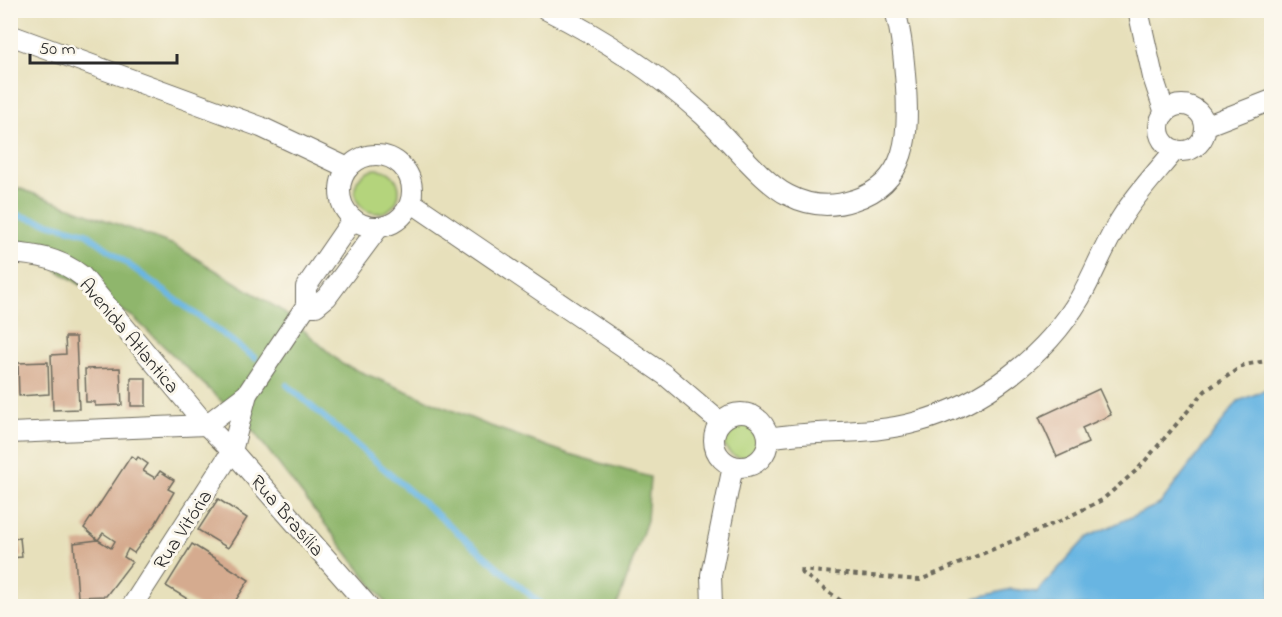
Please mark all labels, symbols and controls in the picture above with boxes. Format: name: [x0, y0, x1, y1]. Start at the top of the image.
scale bar: [30, 27, 177, 65]
text: 50 m: [39, 37, 76, 63]
street label: Avenida Atlantica: [71, 272, 185, 401]
street label: Rua Brasília: [242, 469, 330, 564]
street label: Rua Vitória: [147, 485, 221, 576]

